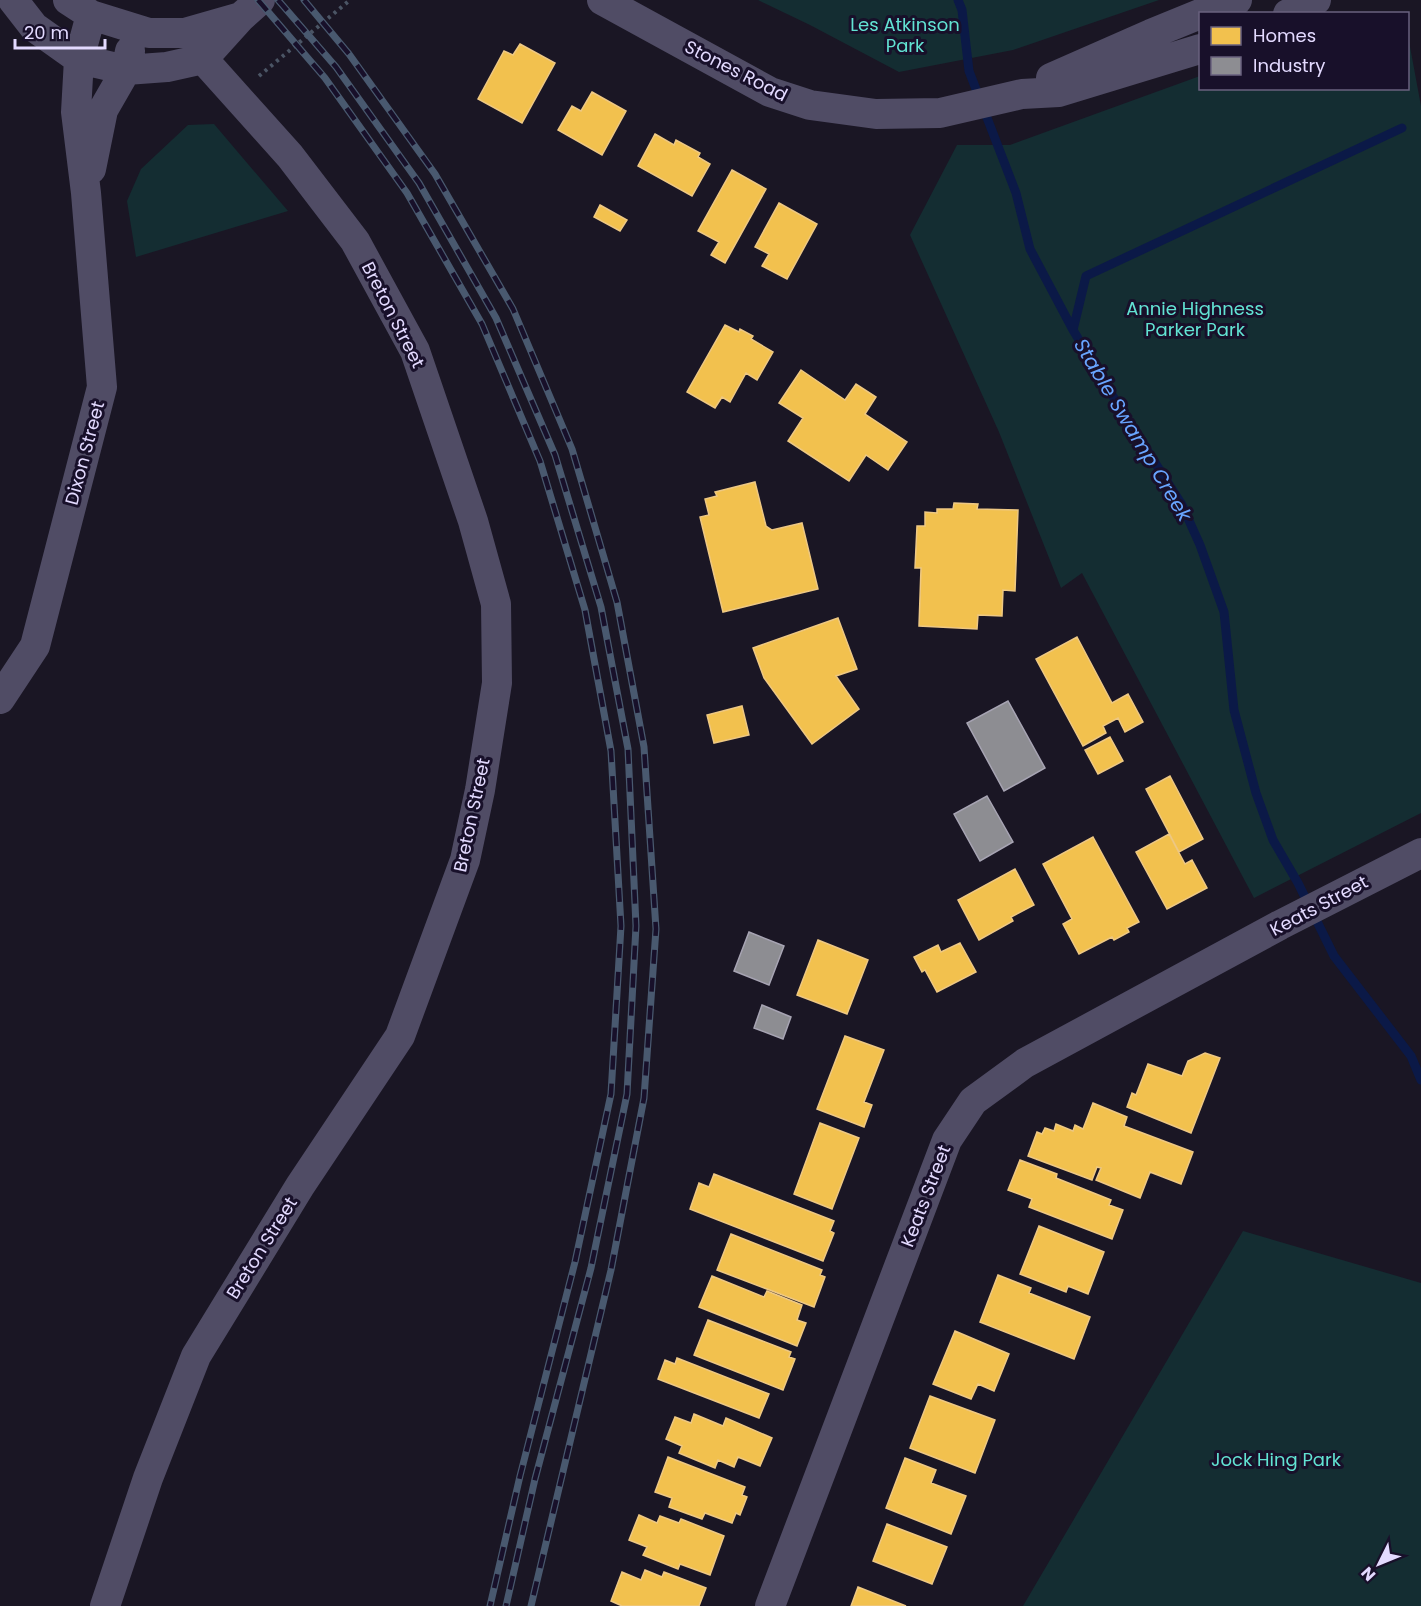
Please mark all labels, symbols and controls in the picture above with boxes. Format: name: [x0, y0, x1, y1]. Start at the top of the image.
scale bar: [15, 12, 105, 50]
park label: Les Atkinson Park: [850, 12, 960, 58]
legend: [1199, 12, 1409, 90]
text: 20 m: [24, 20, 69, 45]
text: Homes: [1253, 23, 1316, 48]
street label: Stones Road: [681, 34, 792, 107]
text: Industry: [1253, 53, 1325, 78]
street label: Breton Street: [356, 257, 431, 372]
park label: Annie Highness Parker Park: [1126, 296, 1264, 342]
water label: Stable Swamp Creek: [1067, 333, 1200, 528]
street label: Dixon Street: [59, 398, 110, 507]
street label: Breton Street: [447, 756, 496, 874]
street label: Keats Street: [1265, 869, 1372, 942]
street label: Keats Street: [895, 1141, 956, 1251]
street label: Breton Street: [220, 1192, 303, 1304]
park label: Jock Hing Park: [1211, 1447, 1342, 1472]
north arrow: [1349, 1534, 1409, 1594]
text: N: [1356, 1562, 1381, 1586]

